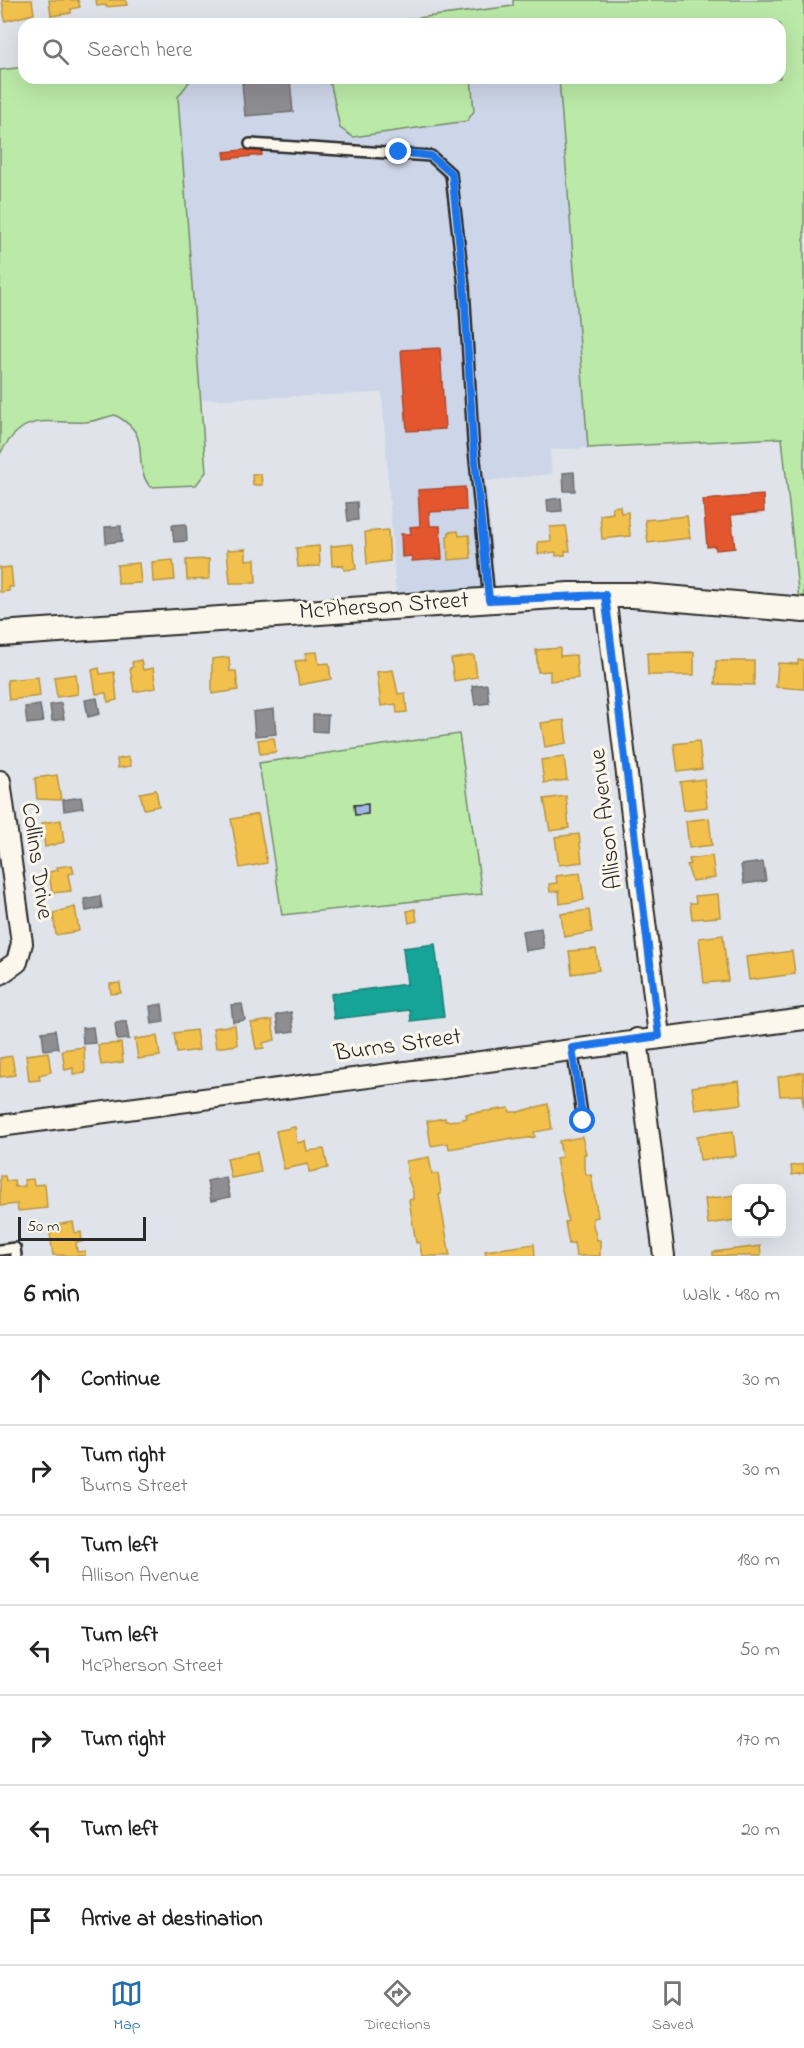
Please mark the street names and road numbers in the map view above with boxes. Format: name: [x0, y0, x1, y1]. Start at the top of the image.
street label: McPherson Street: [298, 584, 470, 630]
street label: Allison Avenue: [581, 746, 633, 891]
street label: Collins Drive: [10, 800, 62, 922]
street label: Burns Street: [331, 1020, 464, 1072]

